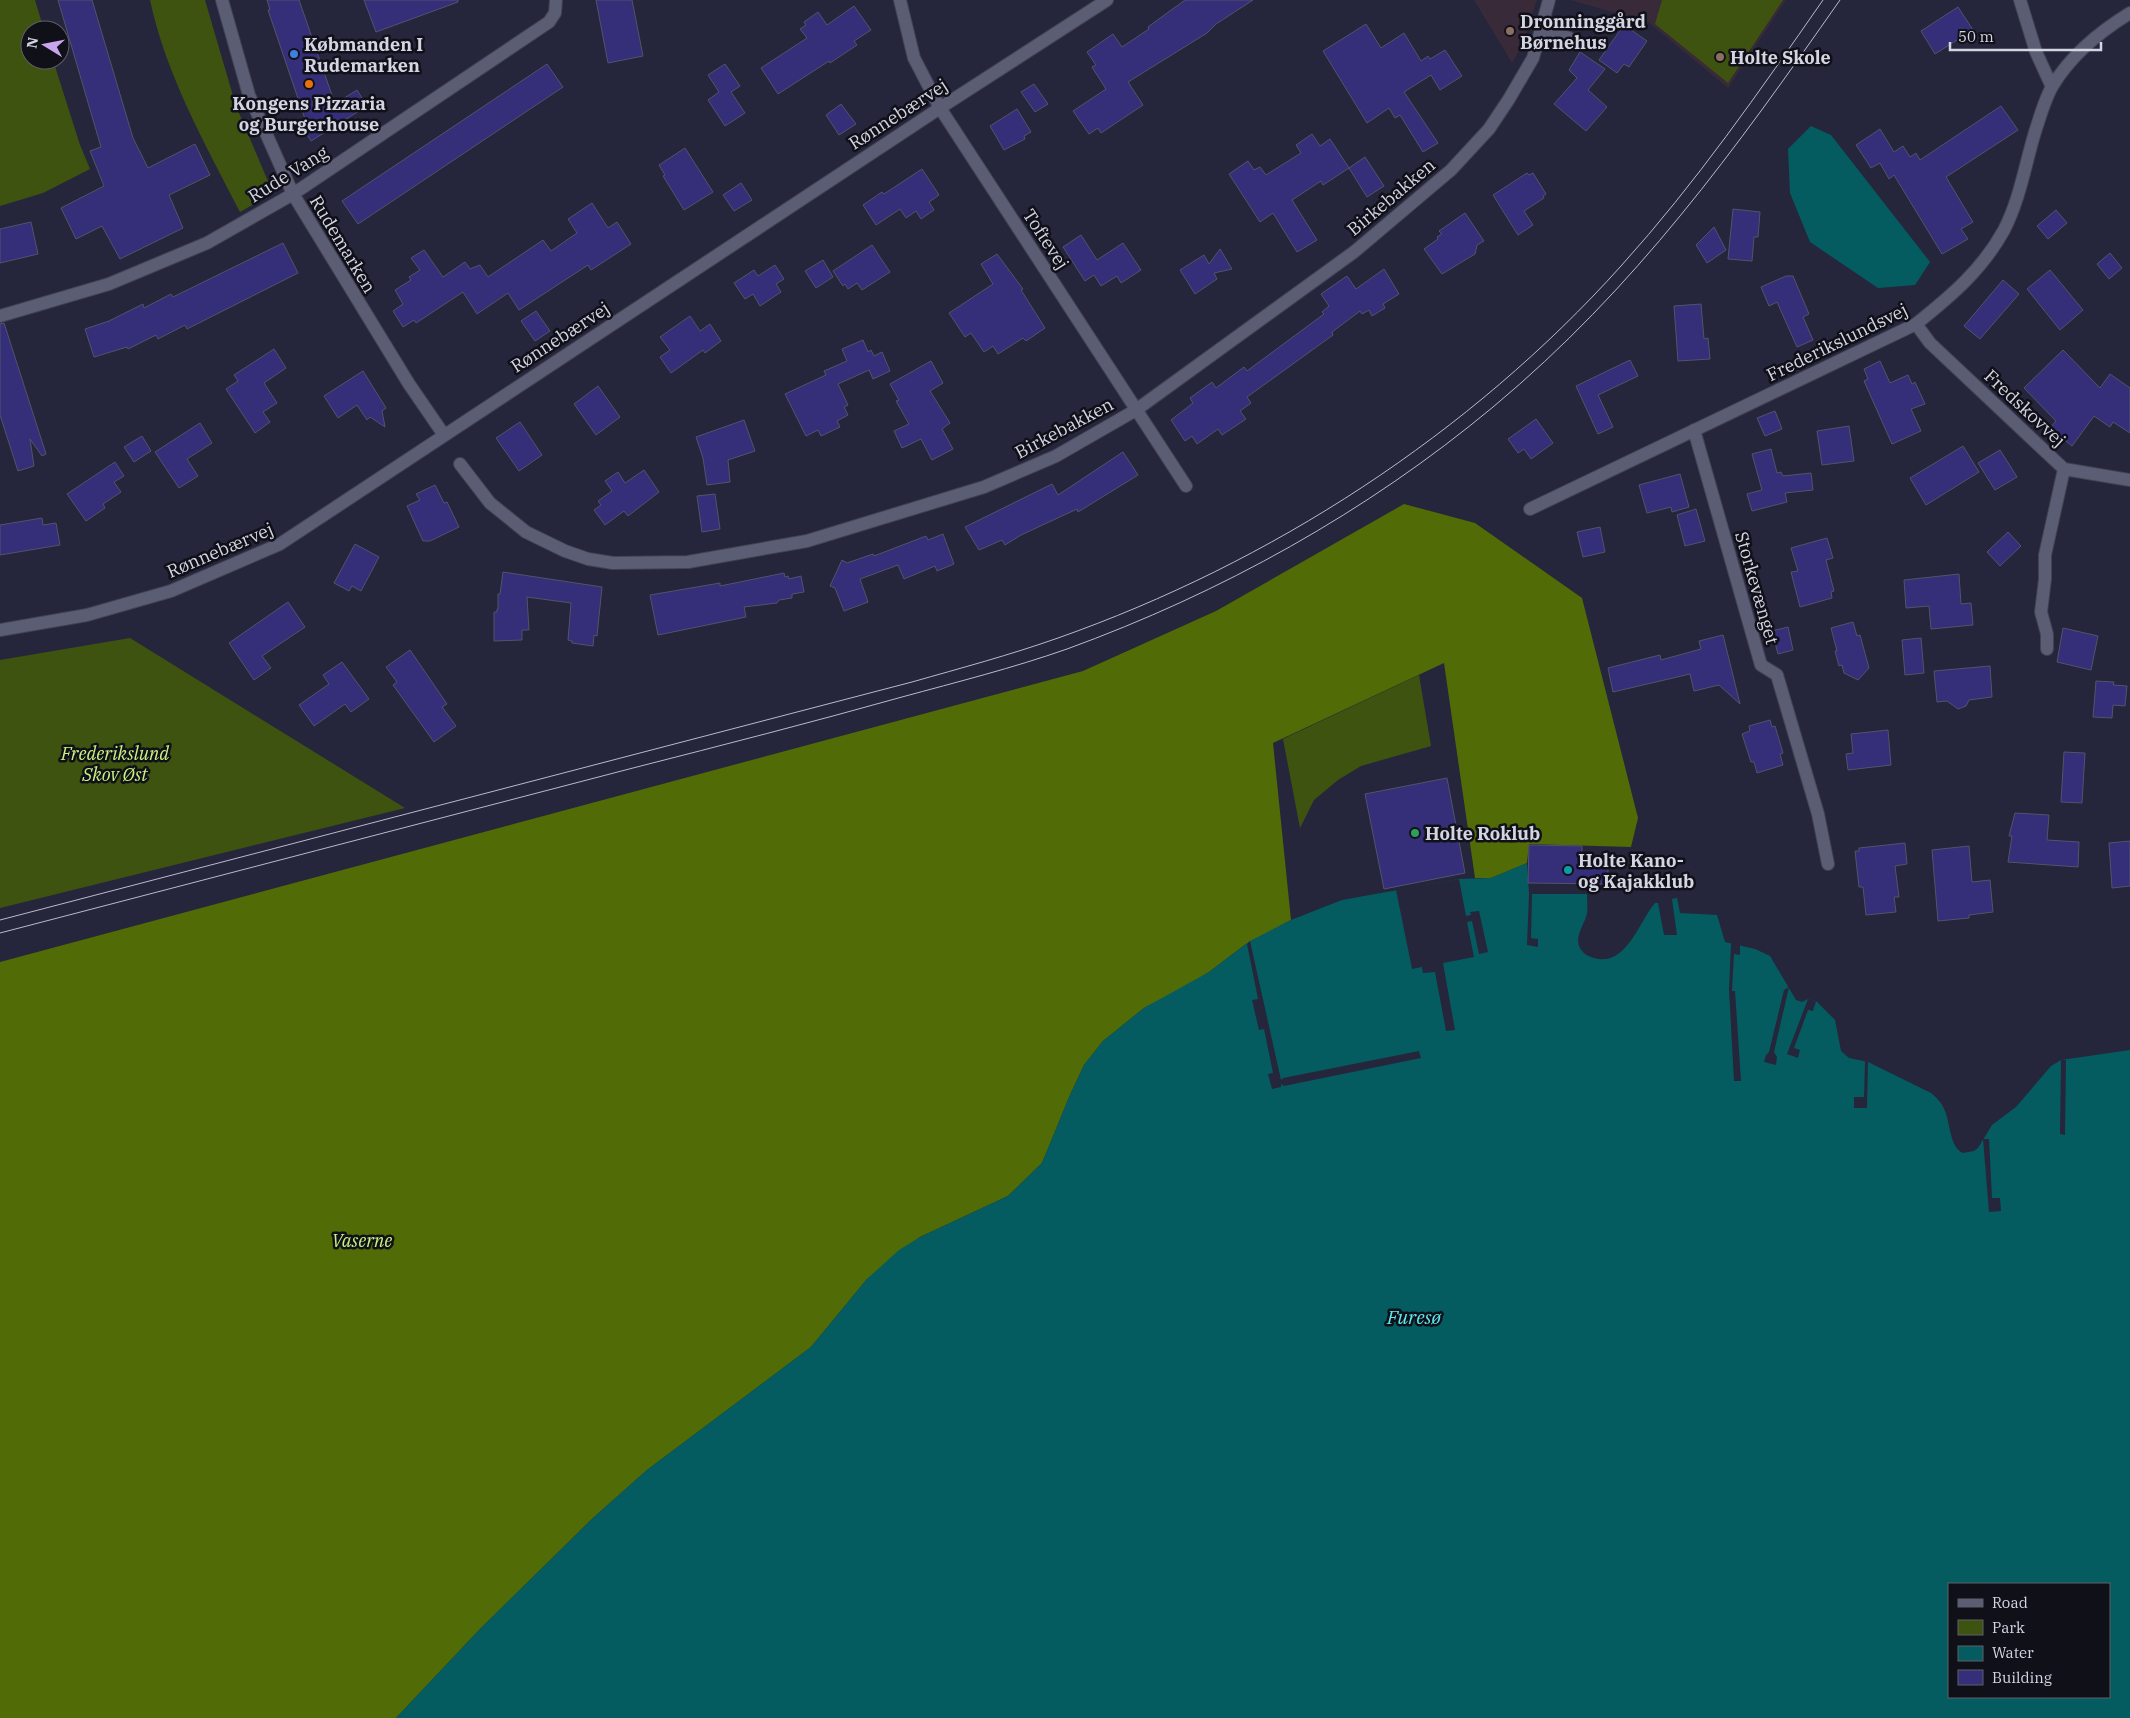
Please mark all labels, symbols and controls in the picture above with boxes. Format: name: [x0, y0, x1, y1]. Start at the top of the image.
place label: Dronninggård Børnehus: [1520, 10, 1646, 54]
north arrow: [20, 20, 70, 70]
scale bar: [1950, 20, 2101, 52]
marker: Dronninggård Børnehus: [1504, 25, 1516, 37]
text: 50 m: [1958, 27, 1994, 46]
place label: Købmanden I Rudemarken: [304, 33, 423, 77]
text: N: [22, 36, 42, 50]
place label: Holte Skole: [1730, 46, 1831, 69]
marker: Købmanden I Rudemarken: [288, 48, 300, 60]
marker: Holte Skole: [1714, 51, 1726, 63]
street label: Rønnebærvej: [844, 73, 952, 155]
marker: Kongens Pizzaria og Burgerhouse: [303, 78, 315, 90]
place label: Kongens Pizzaria og Burgerhouse: [232, 92, 386, 136]
street label: Rude Vang: [244, 140, 332, 208]
street label: Birkebakken: [1342, 153, 1440, 241]
street label: Rudemarken: [305, 191, 381, 297]
street label: Toftevej: [1018, 204, 1074, 274]
street label: Rønnebærvej: [506, 296, 614, 378]
street label: Frederikslundsvej: [1763, 298, 1911, 386]
street label: Fredskovvej: [1979, 364, 2071, 452]
street label: Birkebakken: [1011, 392, 1117, 464]
street label: Rønnebærvej: [163, 517, 277, 583]
street label: Storkevænget: [1730, 529, 1784, 647]
park label: Frederikslund Skov Øst: [60, 742, 169, 786]
place label: Holte Roklub: [1425, 822, 1540, 845]
marker: Holte Roklub: [1409, 827, 1421, 839]
place label: Holte Kano- og Kajakklub: [1578, 849, 1694, 893]
marker: Holte Kano- og Kajakklub: [1562, 864, 1574, 876]
park label: Vaserne: [332, 1229, 392, 1252]
water label: Furesø: [1386, 1305, 1443, 1329]
legend: [1948, 1583, 2110, 1698]
text: Road: [1992, 1593, 2028, 1612]
text: Park: [1992, 1618, 2025, 1637]
text: Water: [1992, 1643, 2034, 1662]
text: Building: [1992, 1668, 2052, 1687]

